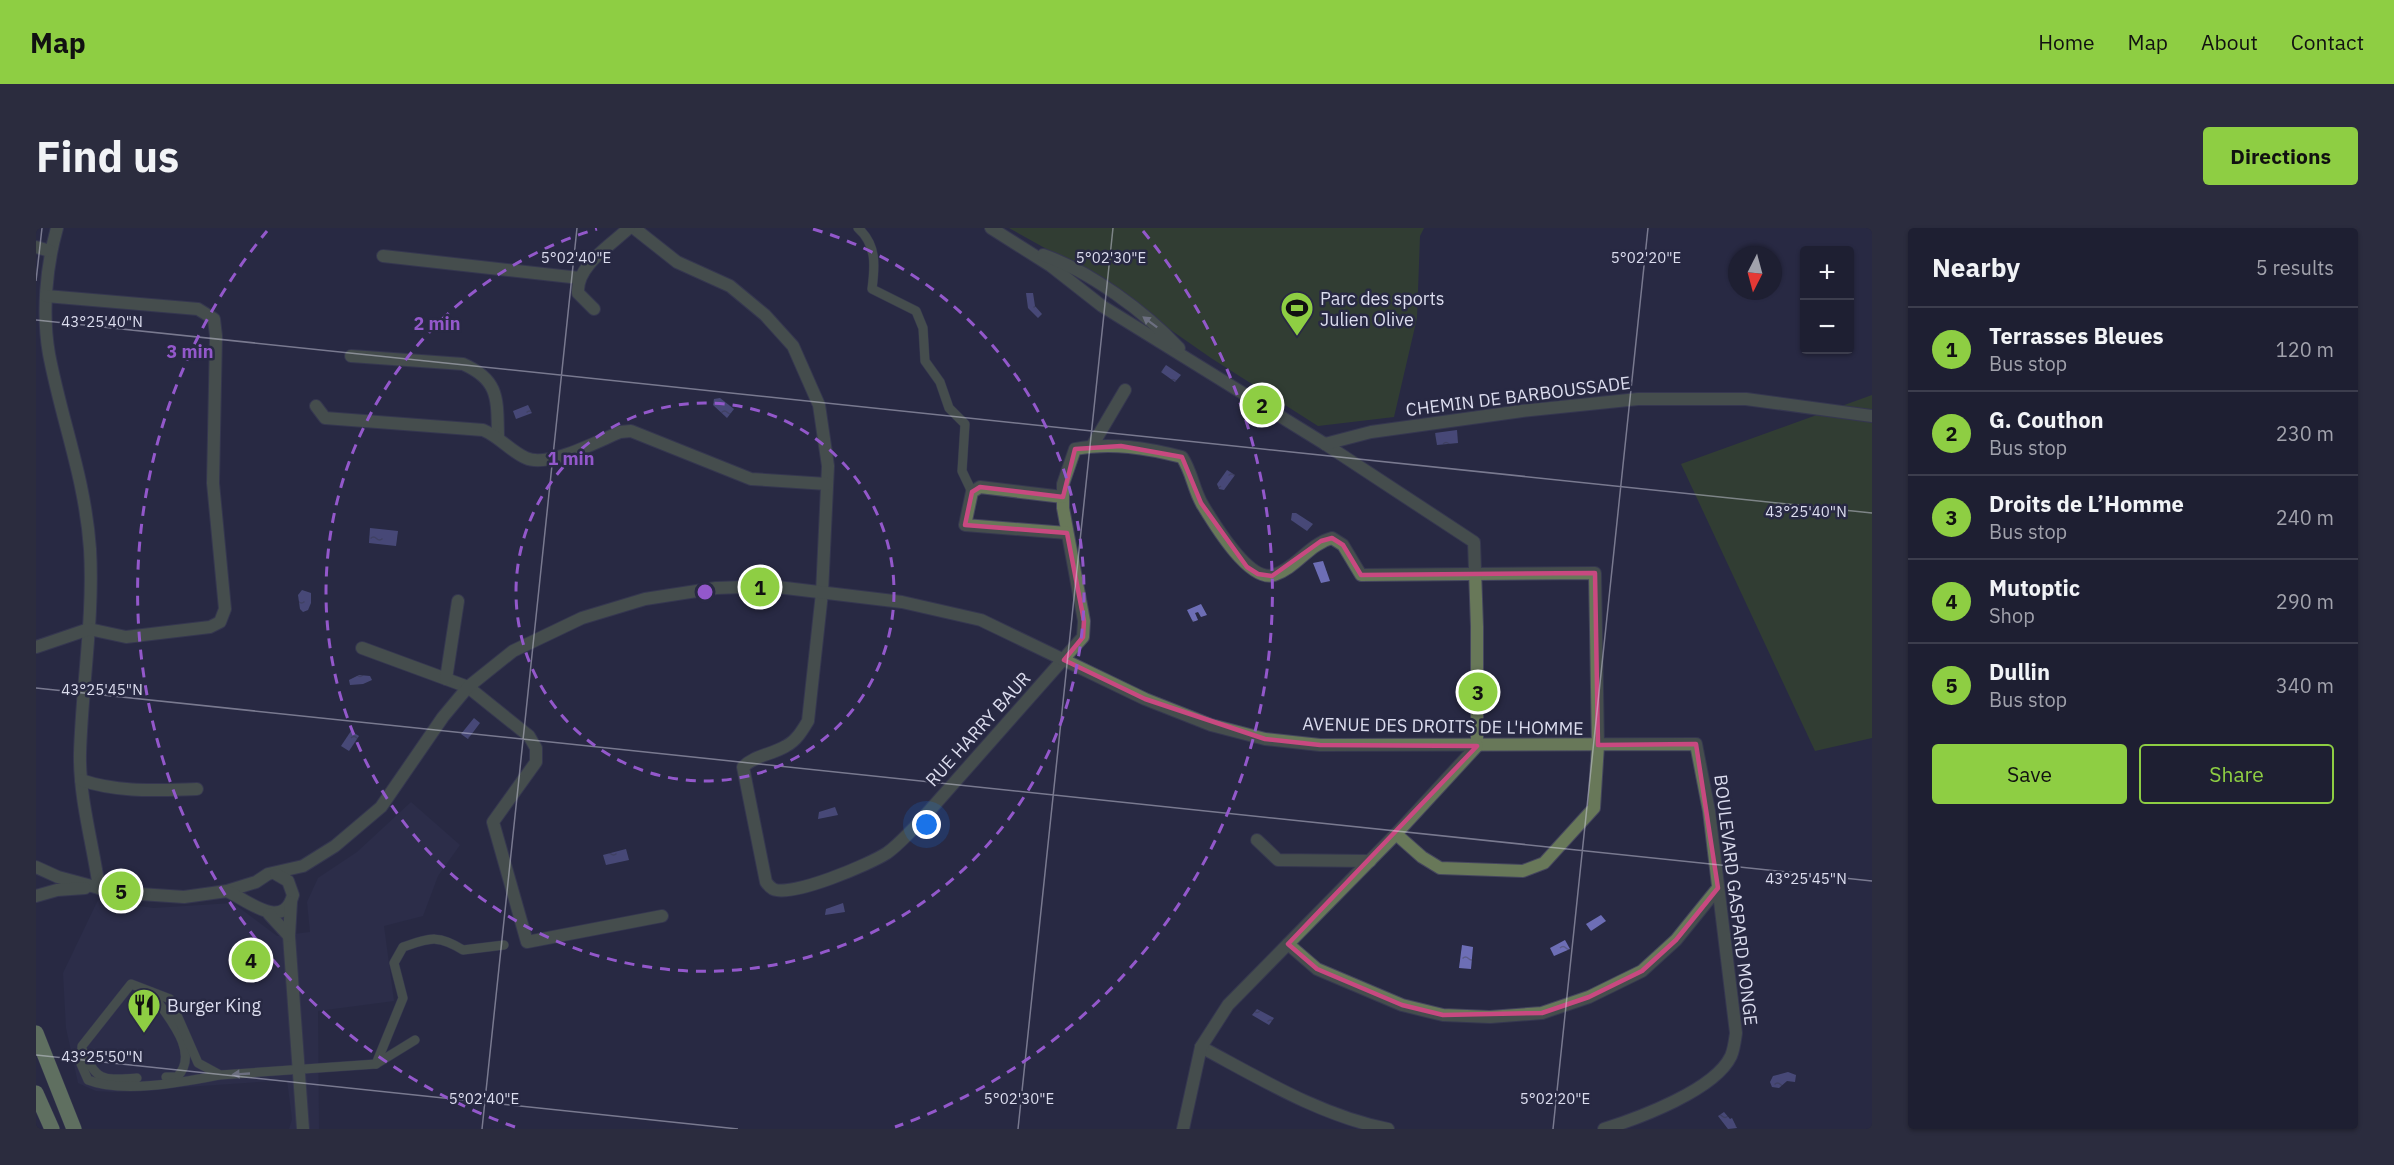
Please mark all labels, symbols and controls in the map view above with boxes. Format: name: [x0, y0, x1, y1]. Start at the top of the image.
text: Map: [30, 24, 86, 61]
text: Home: [2038, 28, 2095, 56]
text: Map: [2128, 28, 2168, 56]
text: About: [2201, 28, 2258, 56]
text: Contact: [2291, 28, 2364, 56]
button: Directions: [2203, 127, 2358, 185]
text: Find us: [36, 129, 179, 184]
north arrow: [1728, 246, 1782, 300]
map controls: [1800, 246, 1854, 354]
button: +: [1800, 246, 1854, 300]
text: 5°02'40"E: [541, 248, 611, 267]
text: 5°02'30"E: [1076, 248, 1146, 267]
text: 5°02'20"E: [1611, 248, 1681, 267]
text: Nearby: [1932, 250, 2020, 284]
text: 5 results: [2256, 254, 2334, 281]
place label: Parc des sports Julien Olive: [1320, 287, 1445, 331]
sports icon: Parc des sports Julien Olive: [1279, 290, 1315, 337]
button: −: [1800, 300, 1854, 354]
text: 43°25'40"N: [61, 312, 143, 331]
text: 2 min: [413, 312, 461, 335]
one-way arrow: [1142, 316, 1157, 328]
text: Terrasses Bleues: [1989, 321, 2164, 350]
text: 1: [1946, 336, 1958, 363]
text: 120 m: [2276, 336, 2334, 363]
text: 3 min: [166, 340, 214, 363]
text: Bus stop: [1989, 350, 2067, 377]
street label: CHEMIN DE BARBOUSSADE: [1404, 371, 1632, 421]
pin: 2: [1242, 382, 1282, 428]
text: G. Couthon: [1989, 405, 2104, 434]
text: 2: [1946, 420, 1958, 447]
text: 230 m: [2276, 420, 2334, 447]
text: Bus stop: [1989, 434, 2067, 461]
text: 1 min: [547, 447, 595, 470]
text: Droits de L’Homme: [1989, 489, 2184, 518]
text: 43°25'40"N: [1765, 502, 1847, 521]
text: 3: [1946, 504, 1958, 531]
text: 240 m: [2276, 504, 2334, 531]
text: Bus stop: [1989, 518, 2067, 545]
pin: 1: [740, 564, 780, 610]
text: Mutoptic: [1989, 573, 2080, 602]
centre of rings: [695, 582, 715, 602]
text: 4: [1946, 588, 1958, 615]
text: 290 m: [2276, 588, 2334, 615]
text: Shop: [1989, 602, 2035, 629]
text: Dullin: [1989, 657, 2050, 686]
street label: RUE HARRY BAUR: [920, 667, 1036, 791]
pin: 3: [1458, 670, 1498, 714]
text: 5: [1946, 672, 1958, 699]
text: 340 m: [2276, 672, 2334, 699]
text: 43°25'45"N: [61, 680, 143, 699]
text: Bus stop: [1989, 686, 2067, 713]
street label: AVENUE DES DROITS DE L'HOMME: [1302, 712, 1584, 740]
button: Save: [1932, 744, 2127, 804]
button: Share: [2139, 744, 2334, 804]
street label: BOULEVARD GASPARD MONGE: [1709, 773, 1763, 1027]
your location: [912, 810, 941, 839]
pin: 5: [102, 868, 140, 914]
text: 43°25'45"N: [1765, 869, 1847, 888]
pin: 4: [232, 938, 270, 982]
restaurant icon: Burger King: [126, 987, 162, 1034]
place label: Burger King: [167, 994, 261, 1017]
text: 43°25'50"N: [61, 1047, 143, 1066]
one-way arrow: [232, 1069, 251, 1078]
text: 5°02'40"E: [449, 1089, 519, 1108]
text: 5°02'30"E: [984, 1089, 1054, 1108]
text: 5°02'20"E: [1520, 1089, 1590, 1108]

